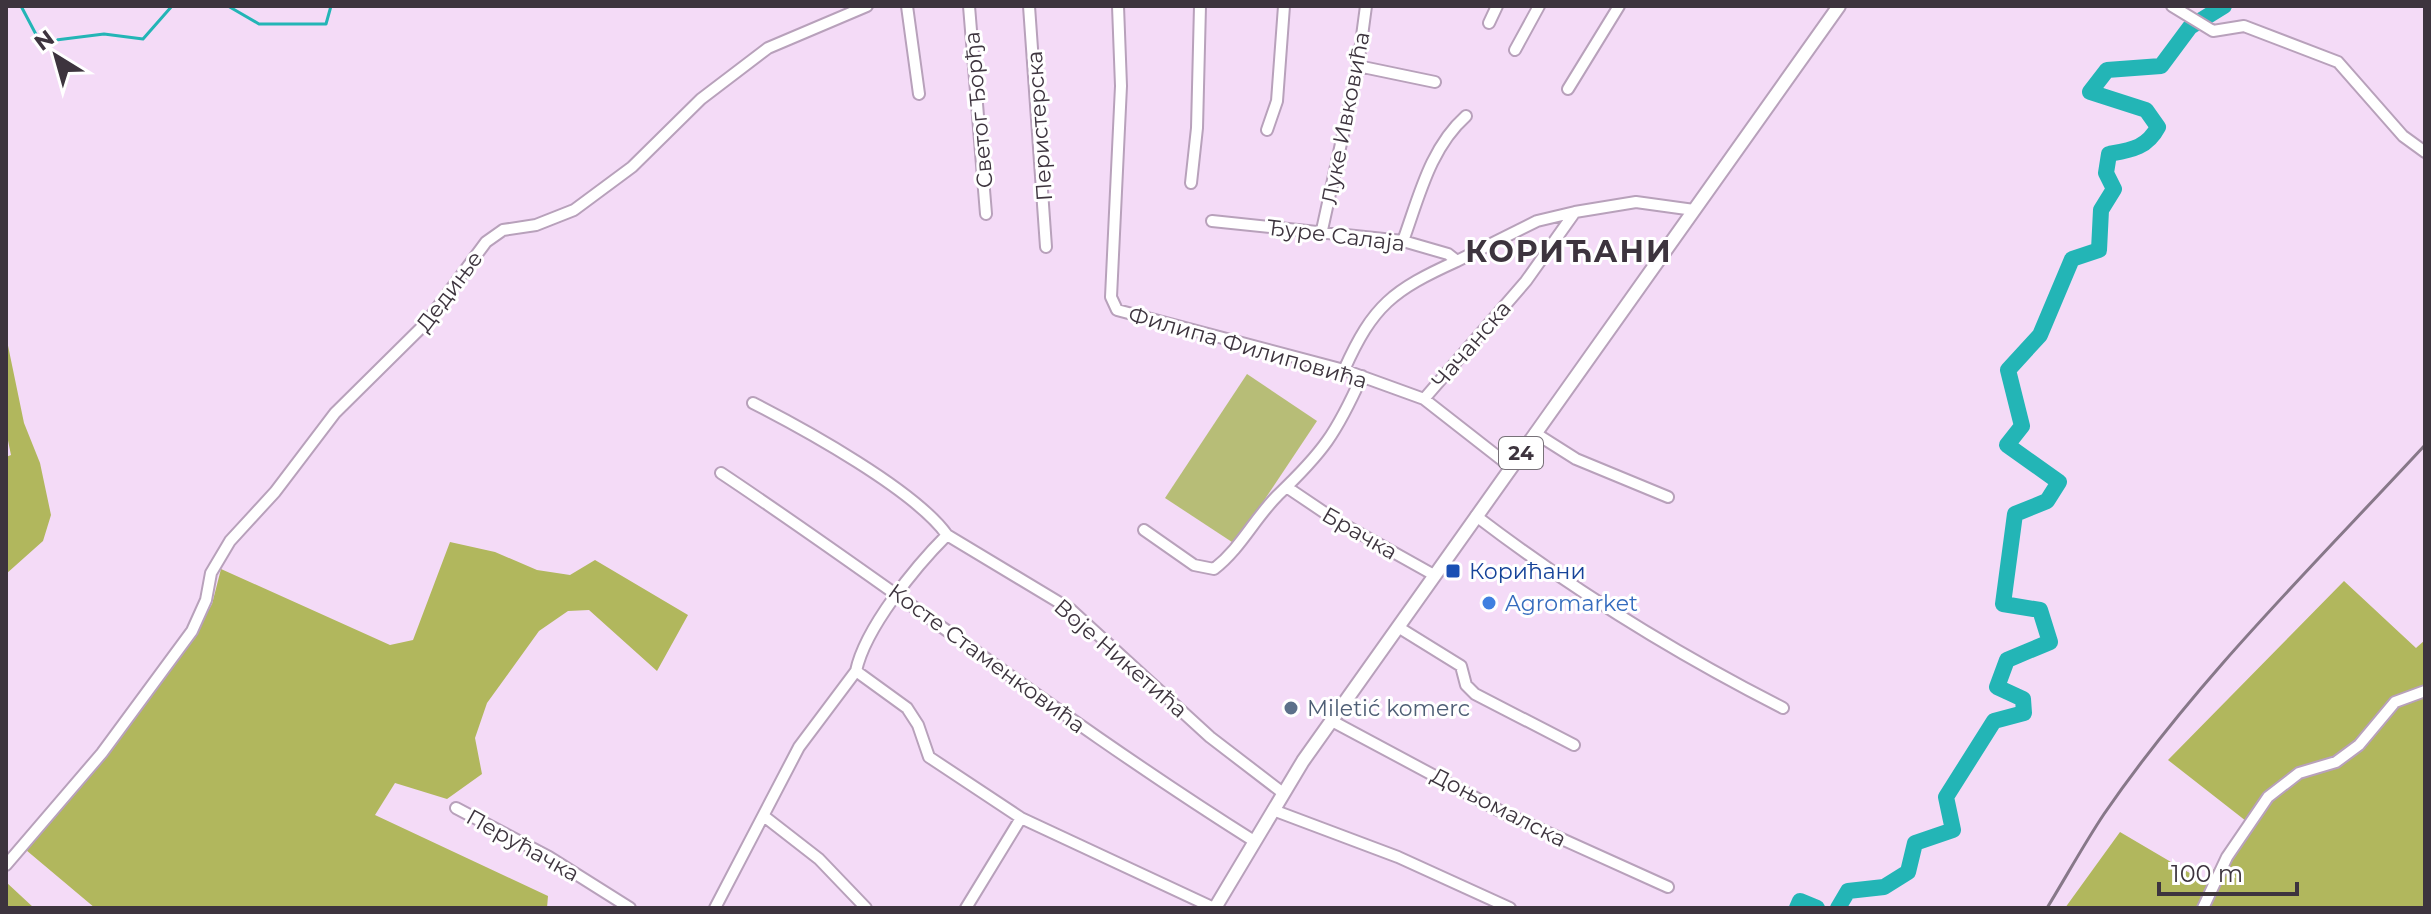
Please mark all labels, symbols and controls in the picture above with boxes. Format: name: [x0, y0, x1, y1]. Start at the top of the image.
north arrow: [16, 16, 96, 96]
text: N: [29, 24, 59, 57]
street label: Луке Ивковића: [1316, 29, 1375, 207]
street label: Светог Ђорђа: [958, 31, 999, 189]
street label: Перистерска: [1021, 50, 1058, 202]
street label: Ђуре Салаја: [1265, 214, 1407, 257]
district label: КОРИЋАНИ: [1465, 233, 1673, 270]
street label: Дедиње: [410, 246, 489, 337]
street label: Чачанска: [1426, 295, 1517, 394]
street label: Филипа Филиповића: [1125, 300, 1370, 395]
road number: 24: [1499, 437, 1543, 469]
street label: Брачка: [1317, 501, 1402, 566]
place label: Корићани: [1469, 558, 1586, 585]
marker: Корићани: [1444, 562, 1462, 580]
street label: Косте Стаменковића: [883, 578, 1091, 739]
place label: Agromarket: [1505, 590, 1638, 617]
street label: Воје Никетића: [1049, 593, 1193, 724]
marker: Agromarket: [1480, 594, 1498, 612]
place label: Miletić komerc: [1307, 695, 1470, 722]
marker: Miletić komerc: [1282, 699, 1300, 717]
street label: Доњомалска: [1427, 762, 1571, 853]
street label: Перућачка: [462, 803, 584, 888]
scale bar: [2159, 846, 2297, 896]
text: 100 m: [2171, 859, 2243, 888]

